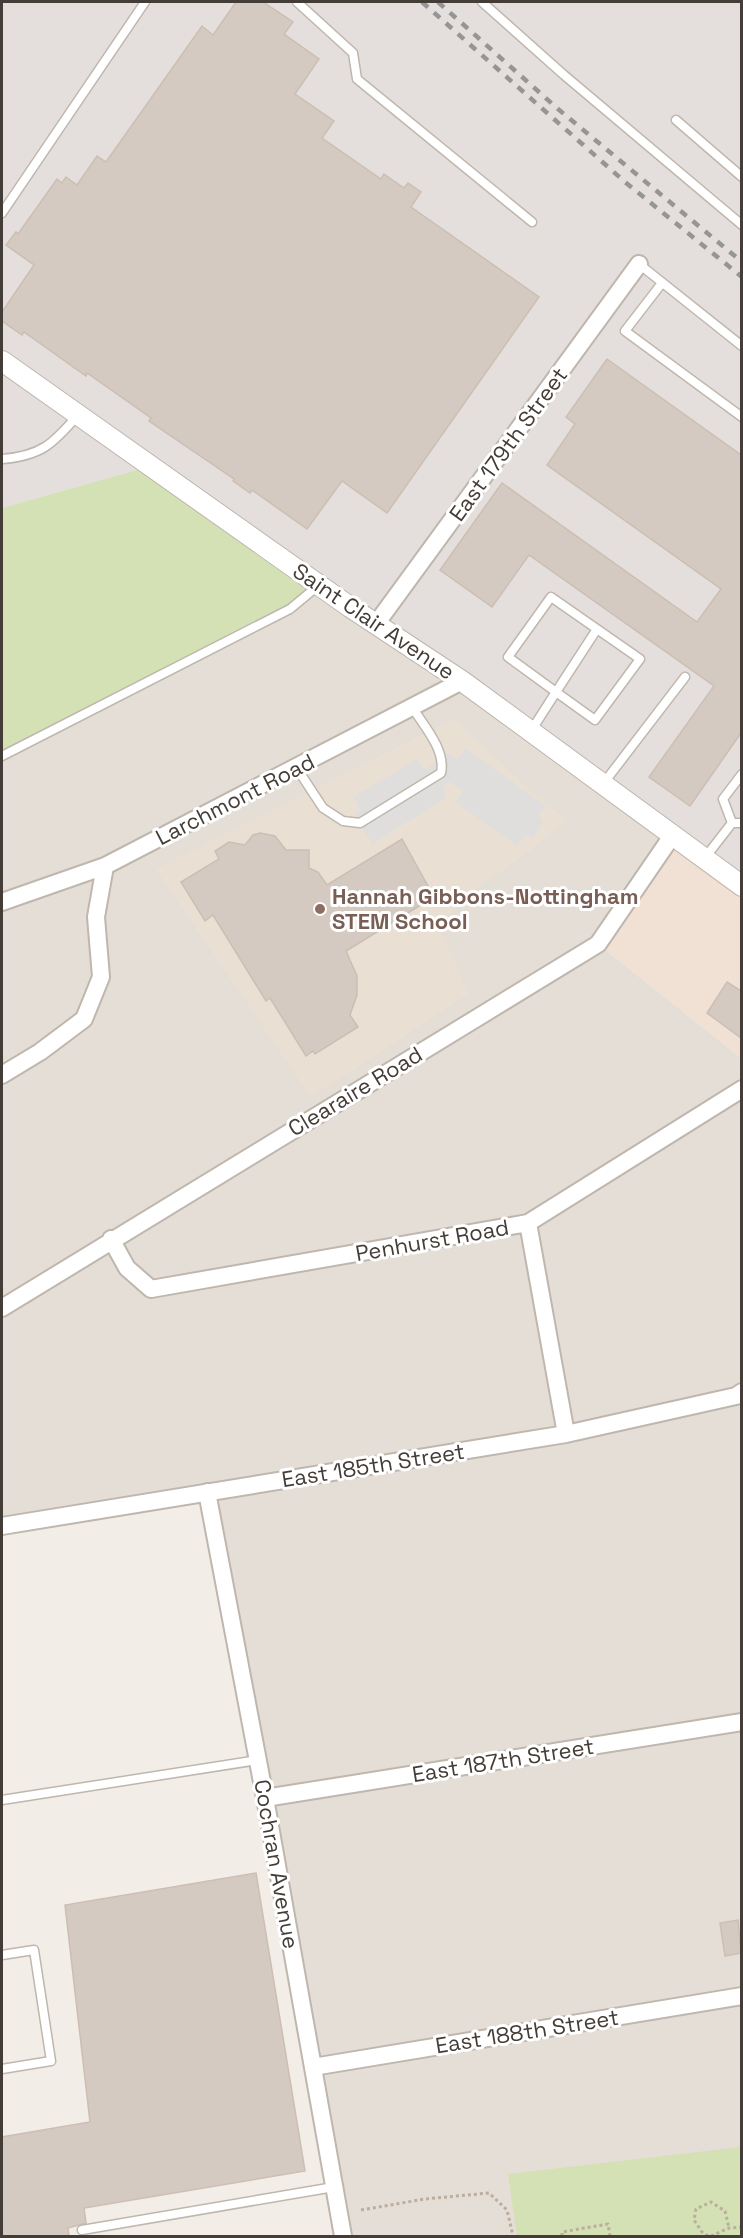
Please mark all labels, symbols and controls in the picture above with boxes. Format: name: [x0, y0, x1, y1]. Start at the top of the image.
street label: East 179th Street: [443, 362, 573, 526]
street label: Saint Clair Avenue: [288, 556, 460, 686]
street label: Larchmont Road: [151, 747, 319, 851]
place label: Hannah Gibbons-Nottingham STEM School: [332, 882, 639, 935]
marker: Hannah Gibbons-Nottingham STEM School: [313, 902, 327, 916]
street label: Clearaire Road: [283, 1040, 427, 1142]
street label: Penhurst Road: [353, 1213, 511, 1267]
street label: East 185th Street: [280, 1437, 466, 1493]
street label: East 187th Street: [410, 1732, 596, 1788]
street label: Cochran Avenue: [248, 1777, 306, 1951]
street label: East 188th Street: [433, 2003, 621, 2059]

